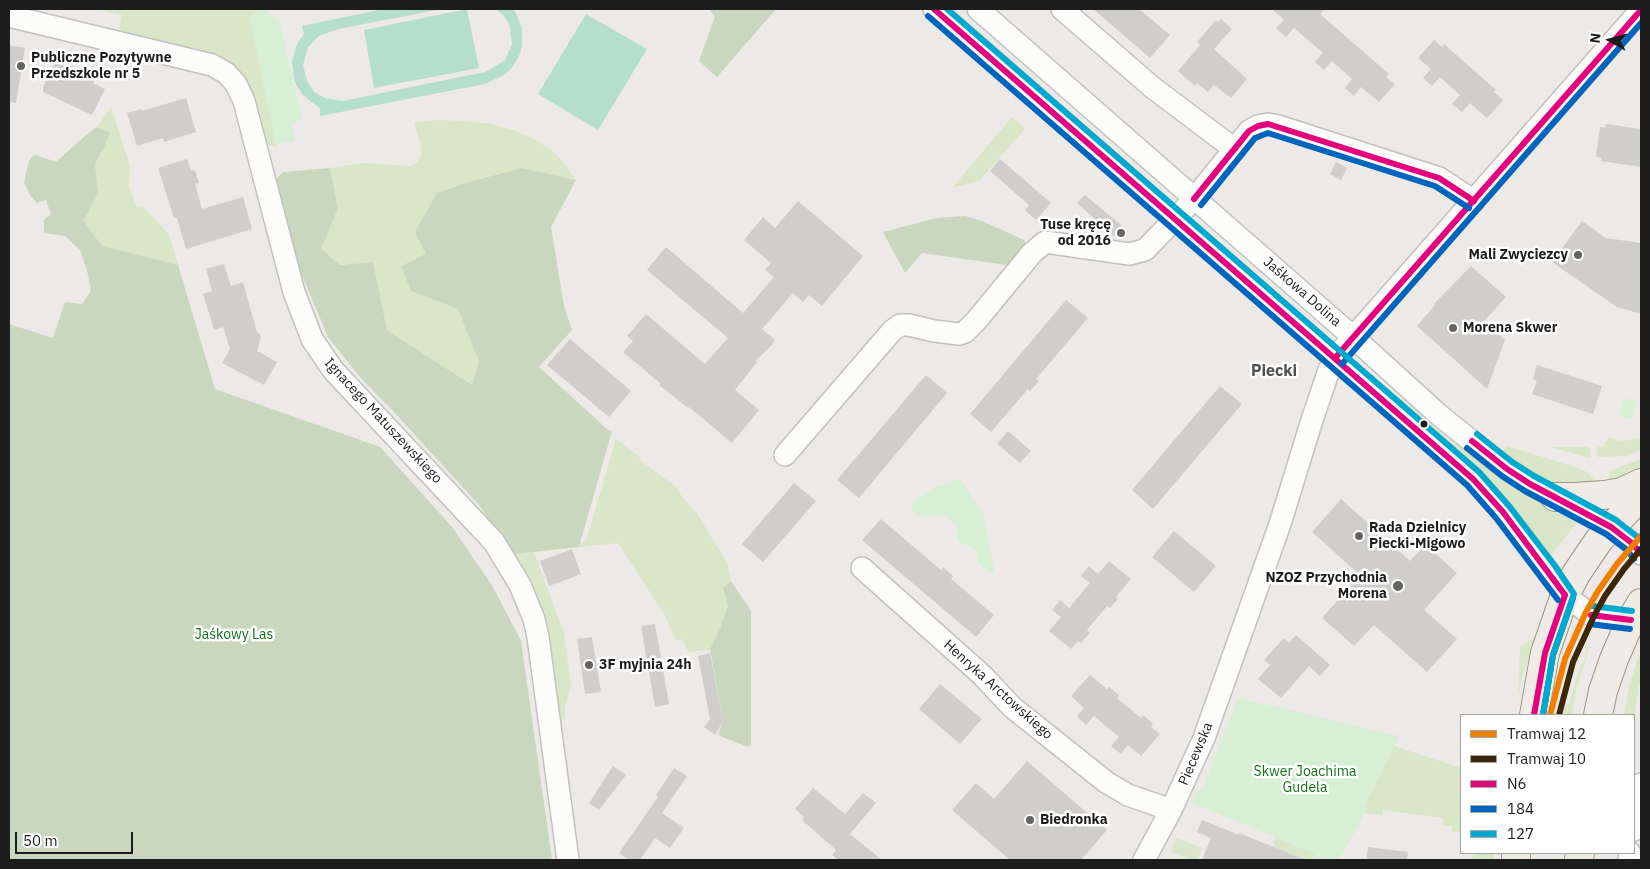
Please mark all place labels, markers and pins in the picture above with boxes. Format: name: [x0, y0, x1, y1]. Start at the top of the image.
place label: Publiczne Pozytywne Przedszkole nr 5: [31, 50, 172, 82]
marker: Publiczne Pozytywne Przedszkole nr 5: [15, 60, 27, 72]
place label: Tuse kręcę od 2016: [1040, 217, 1111, 250]
marker: Tuse kręcę od 2016: [1115, 227, 1127, 239]
place label: Mali Zwyciezcy: [1469, 247, 1568, 263]
marker: Mali Zwyciezcy: [1572, 249, 1584, 261]
place label: Morena Skwer: [1463, 320, 1557, 336]
marker: Morena Skwer: [1447, 322, 1459, 334]
unlabelled marker: [1419, 419, 1429, 429]
place label: Rada Dzielnicy Piecki-Migowo: [1369, 520, 1466, 552]
marker: Rada Dzielnicy Piecki-Migowo: [1353, 530, 1365, 542]
place label: NZOZ Przychodnia Morena: [1265, 570, 1387, 602]
marker: NZOZ Przychodnia Morena: [1391, 579, 1405, 593]
place label: 3F myjnia 24h: [599, 657, 692, 673]
marker: 3F myjnia 24h: [583, 659, 595, 671]
place label: Biedronka: [1040, 812, 1108, 828]
marker: Biedronka: [1024, 814, 1036, 826]

